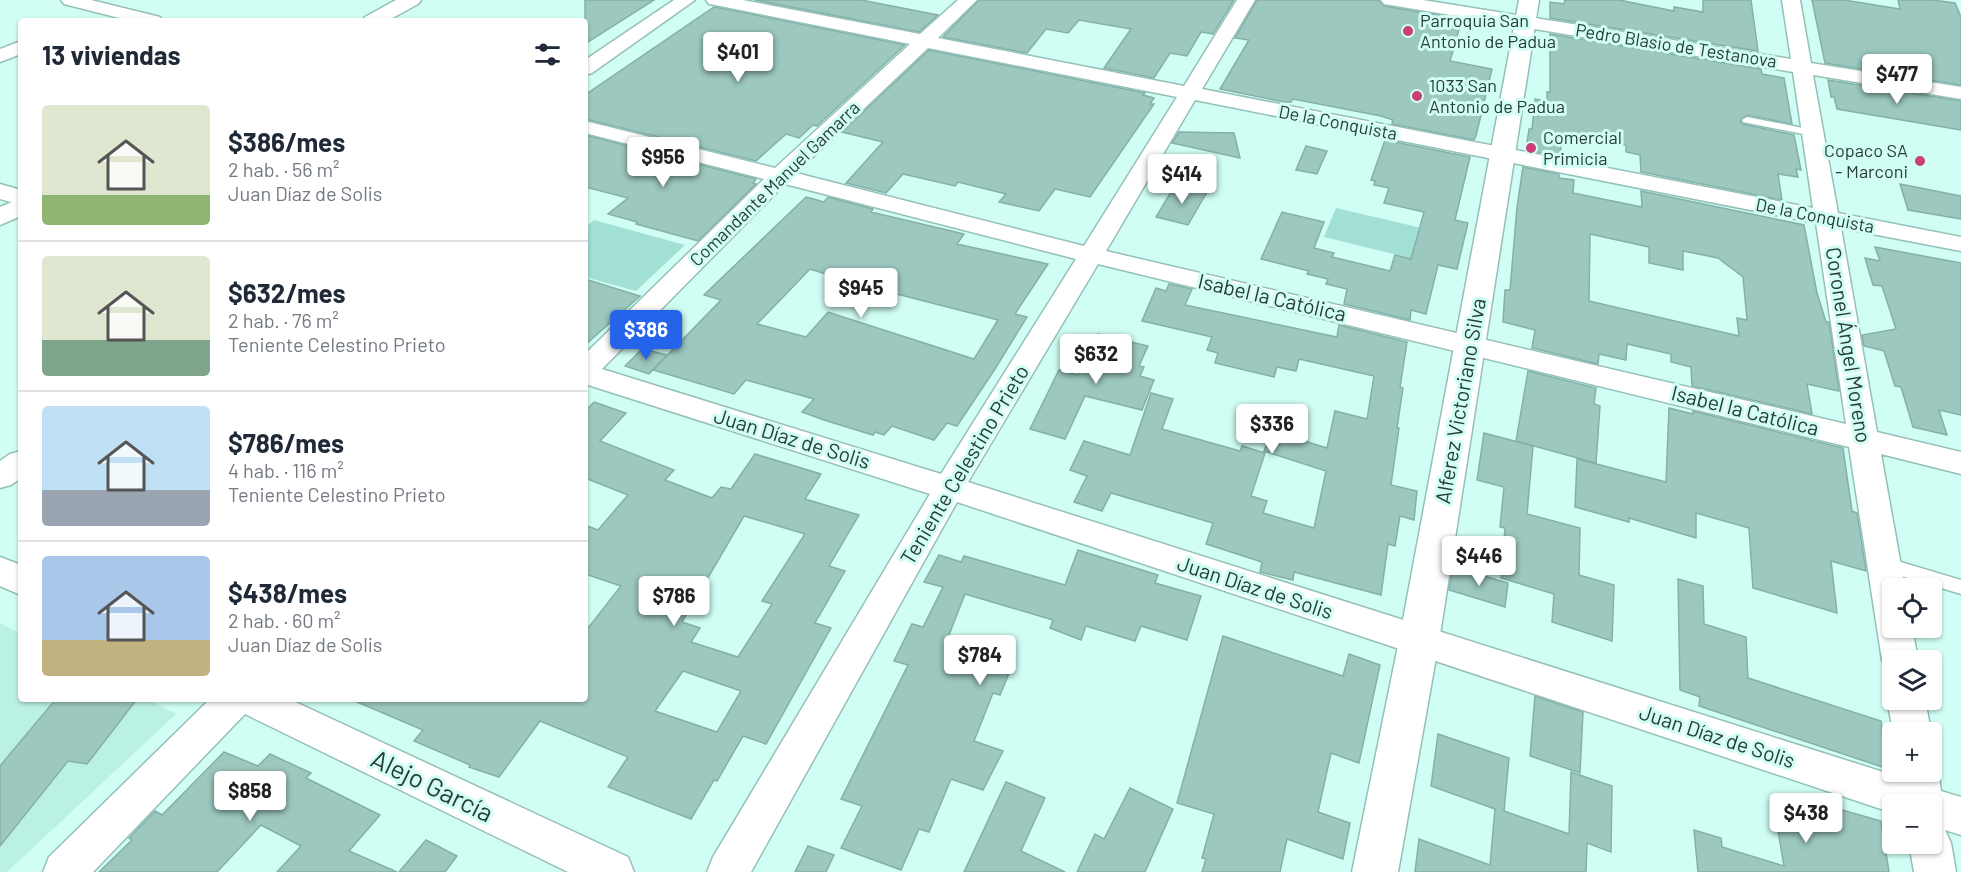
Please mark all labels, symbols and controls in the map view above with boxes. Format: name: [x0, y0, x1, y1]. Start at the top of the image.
place label: Parroquia San Antonio de Padua: [1420, 9, 1556, 52]
street label: Pedro Blasio de Testanova: [1574, 18, 1778, 72]
marker: Parroquia San Antonio de Padua: [1401, 24, 1415, 38]
pin: $401: [702, 32, 774, 83]
icon: filters: [531, 38, 564, 71]
text: 13 viviendas: [42, 39, 181, 70]
text: $401: [717, 39, 759, 63]
pin: $477: [1861, 54, 1933, 105]
text: $477: [1876, 61, 1918, 85]
place label: 1033 San Antonio de Padua: [1429, 74, 1565, 117]
marker: 1033 San Antonio de Padua: [1410, 89, 1424, 103]
street label: Comandante Manuel Gamarra: [685, 96, 864, 270]
street label: De la Conquista: [1277, 100, 1399, 144]
text: $386/mes: [228, 126, 345, 157]
place label: Comercial Primicia: [1543, 126, 1622, 169]
icon: home: [90, 129, 162, 201]
pin: $956: [627, 137, 699, 188]
place label: Copaco SA - Marconi: [1824, 139, 1908, 182]
marker: Comercial Primicia: [1524, 141, 1538, 155]
text: $956: [641, 144, 685, 168]
pin: $414: [1146, 154, 1218, 205]
marker: Copaco SA - Marconi: [1913, 154, 1927, 168]
text: 2 hab. · 56 m²: [228, 157, 340, 181]
text: $414: [1162, 161, 1202, 185]
text: Juan Díaz de Solis: [228, 181, 382, 205]
street label: De la Conquista: [1754, 193, 1876, 237]
street label: Coronel Ángel Moreno: [1822, 245, 1877, 444]
street label: Isabel la Católica: [1196, 267, 1349, 326]
pin: $945: [825, 268, 897, 319]
text: $945: [839, 275, 883, 299]
text: $632/mes: [228, 277, 346, 308]
icon: home: [90, 280, 162, 352]
street label: Alferez Victoriano Silva: [1429, 296, 1490, 506]
text: 2 hab. · 76 m²: [228, 308, 339, 332]
pin: $386: [610, 310, 682, 361]
text: $386: [624, 317, 668, 341]
text: Teniente Celestino Prieto: [228, 332, 446, 356]
pin: $632: [1060, 334, 1132, 385]
text: $632: [1074, 341, 1118, 365]
street label: Teniente Celestino Prieto: [894, 360, 1033, 569]
street label: Isabel la Católica: [1669, 379, 1822, 440]
street label: Juan Díaz de Solis: [711, 402, 874, 473]
pin: $336: [1236, 404, 1308, 455]
text: $336: [1250, 411, 1294, 435]
text: $786/mes: [228, 427, 344, 458]
icon: home: [90, 430, 162, 502]
text: 4 hab. · 116 m²: [228, 458, 344, 482]
text: Teniente Celestino Prieto: [228, 482, 446, 506]
pin: $446: [1443, 536, 1515, 587]
text: $446: [1456, 543, 1502, 567]
street label: Juan Díaz de Solis: [1174, 550, 1336, 624]
pin: $786: [638, 576, 710, 627]
text: $438/mes: [228, 577, 347, 608]
map controls: [1882, 578, 1942, 854]
button: locate: [1882, 578, 1942, 638]
icon: home: [90, 580, 162, 652]
text: $786: [653, 583, 695, 607]
text: 2 hab. · 60 m²: [228, 608, 341, 632]
text: Juan Díaz de Solis: [228, 632, 382, 656]
pin: $784: [944, 635, 1016, 686]
text: $784: [958, 642, 1002, 666]
button: layers: [1882, 650, 1942, 710]
street label: Juan Díaz de Solis: [1636, 699, 1798, 773]
button: +: [1882, 722, 1942, 782]
street label: Alejo García: [367, 742, 499, 828]
pin: $858: [214, 771, 286, 822]
text: $858: [228, 778, 272, 802]
pin: $438: [1770, 793, 1842, 844]
button: −: [1882, 794, 1942, 854]
text: $438: [1783, 800, 1829, 824]

